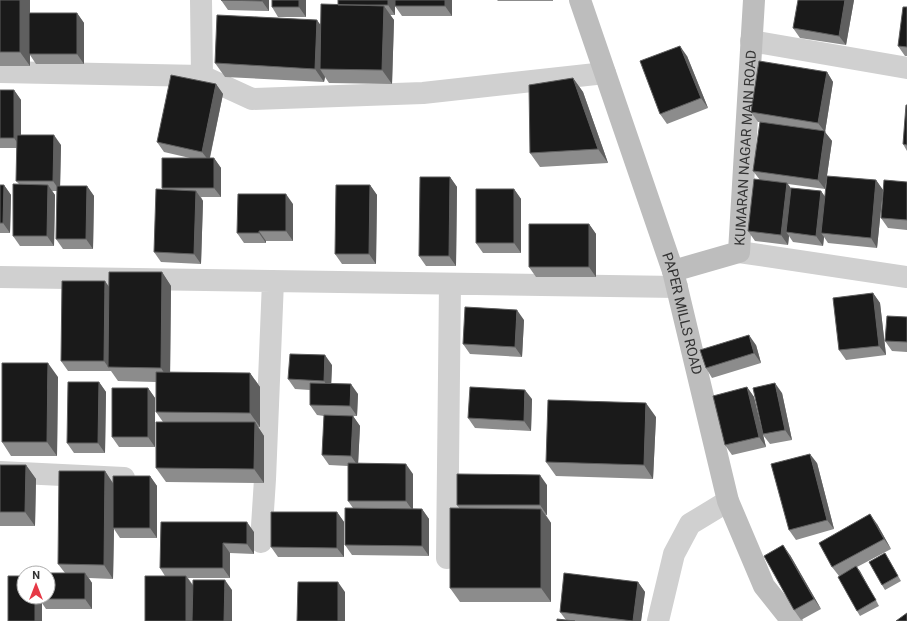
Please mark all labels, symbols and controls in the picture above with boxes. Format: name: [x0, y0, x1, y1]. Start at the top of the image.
street label: KUMARAN NAGAR MAIN ROAD: [731, 50, 759, 246]
street label: PAPER MILLS ROAD: [659, 250, 705, 376]
north arrow: [16, 565, 56, 605]
text: N: [32, 569, 40, 582]

